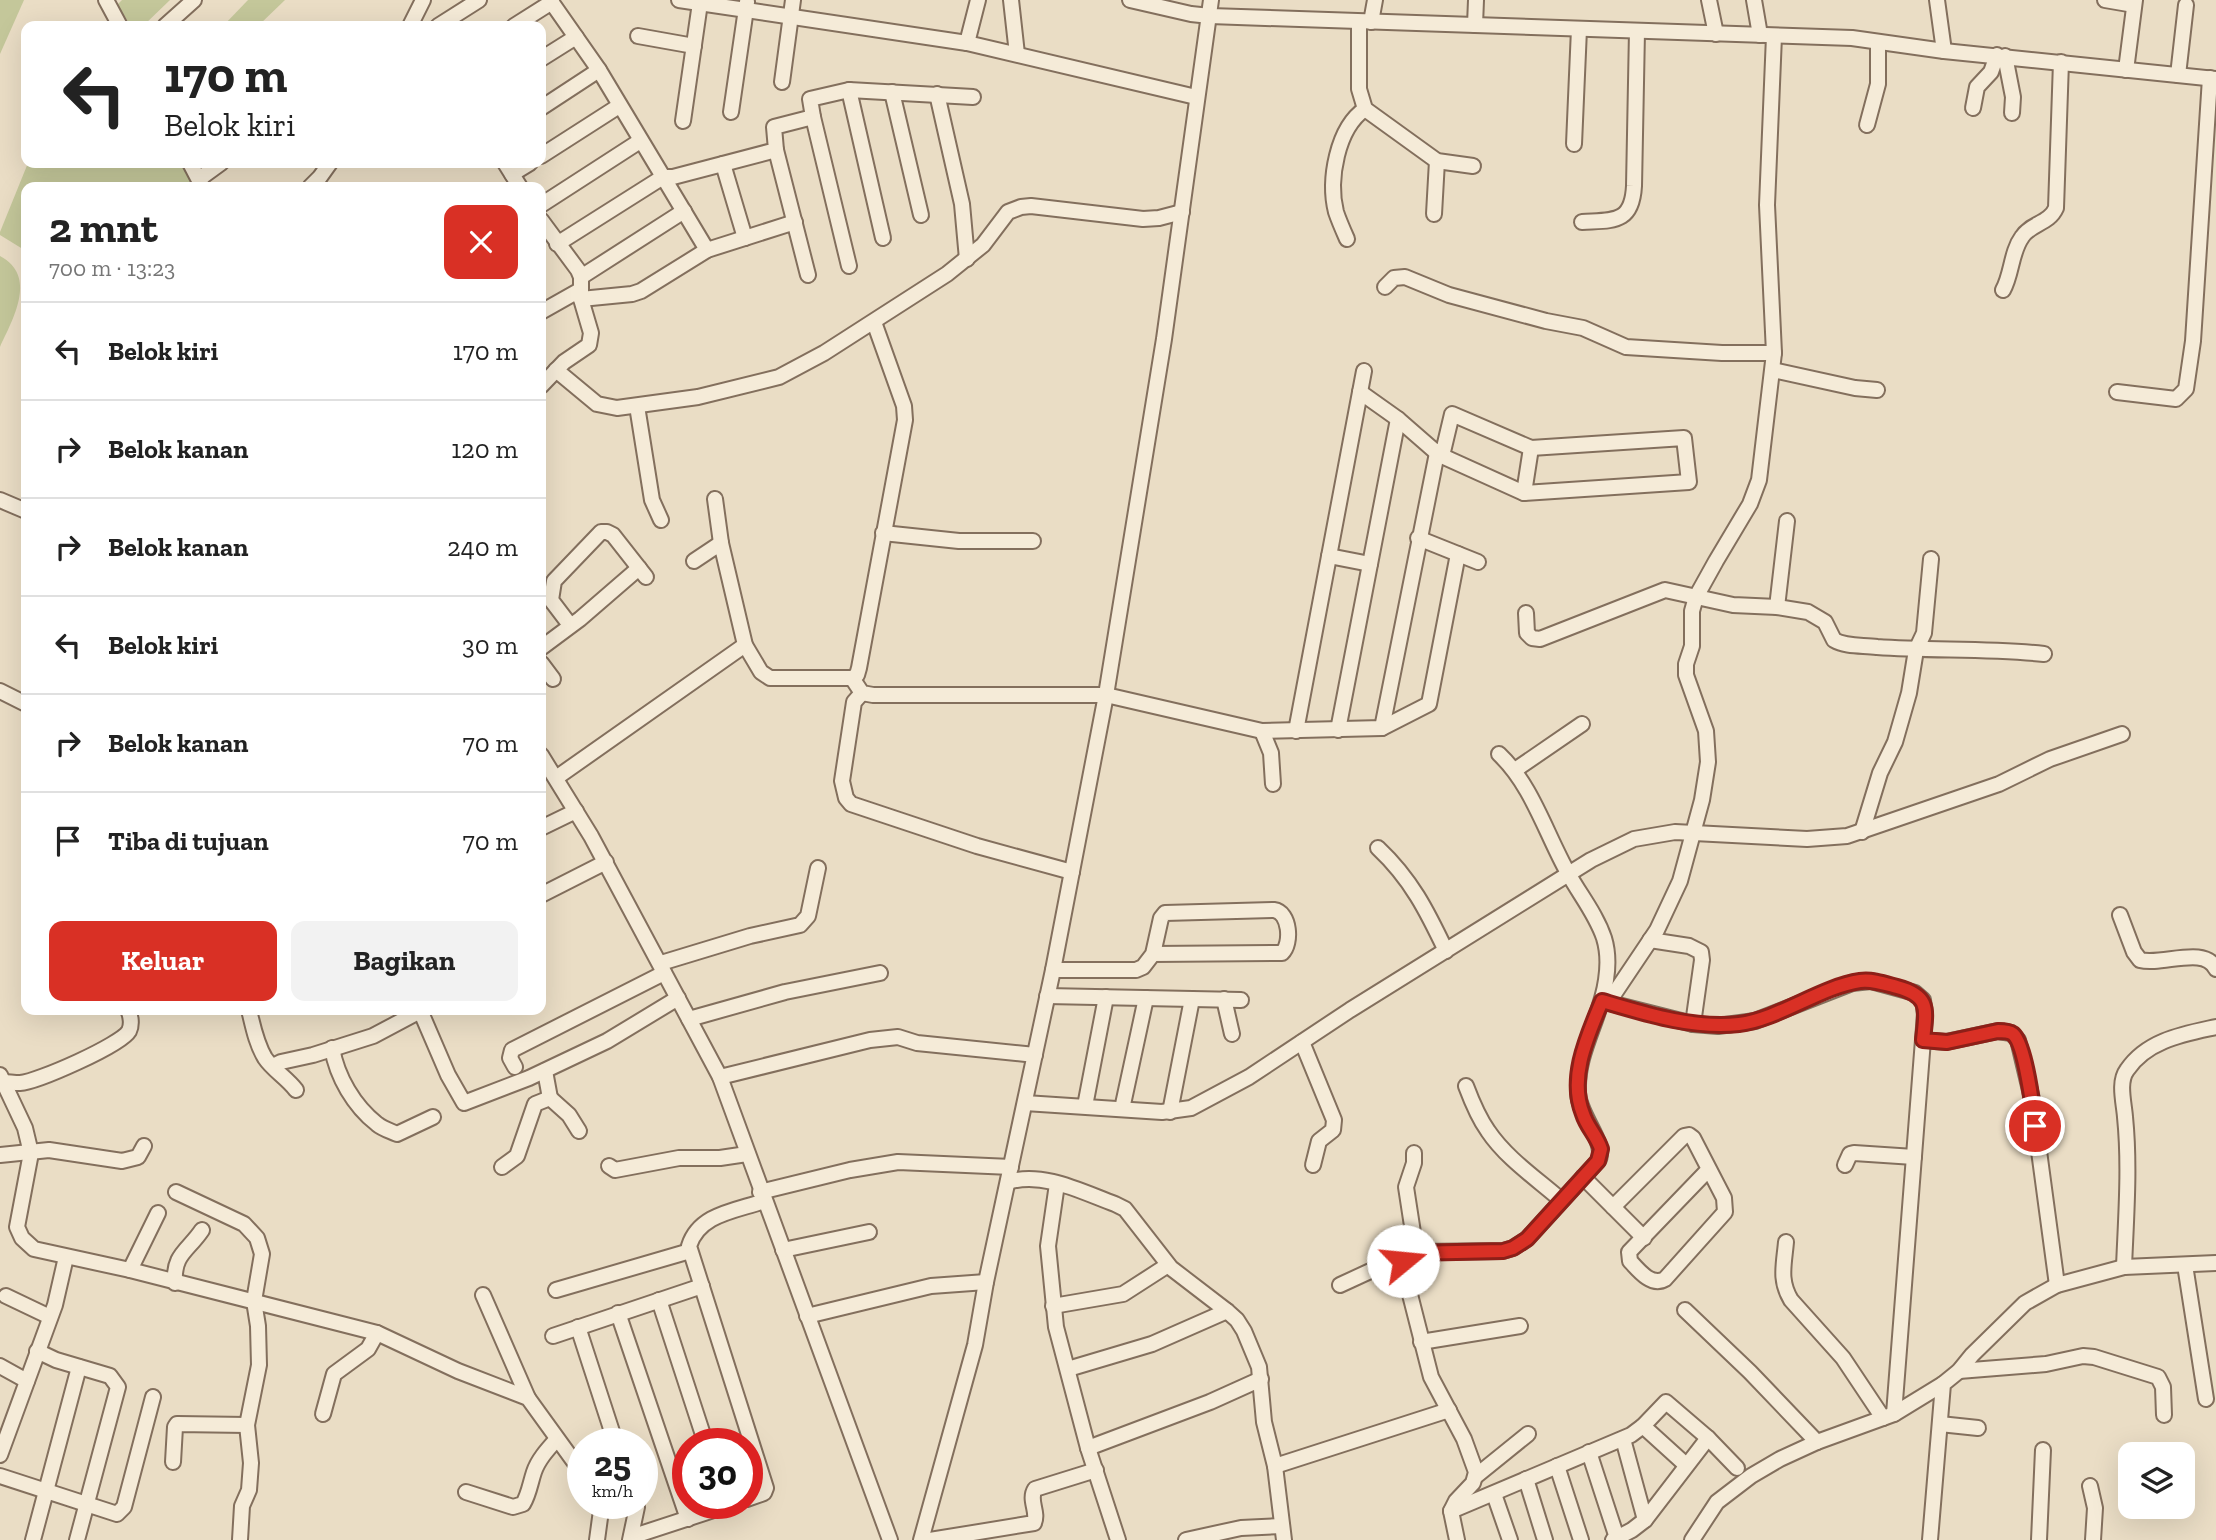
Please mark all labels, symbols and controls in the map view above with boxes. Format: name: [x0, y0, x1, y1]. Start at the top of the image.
text: 170 m: [164, 46, 287, 105]
icon: left: [49, 49, 140, 140]
text: Belok kiri: [164, 106, 295, 144]
text: 2 mnt: [49, 202, 158, 253]
button: close: [444, 205, 518, 279]
text: 700 m · 13:23: [49, 254, 175, 282]
icon: left: [49, 332, 87, 370]
text: Belok kiri: [108, 335, 218, 367]
text: 170 m: [453, 335, 518, 367]
icon: right: [49, 430, 87, 468]
text: Belok kanan: [108, 433, 249, 465]
text: 120 m: [451, 433, 518, 465]
icon: right: [49, 528, 87, 566]
text: Belok kanan: [108, 531, 249, 563]
text: 240 m: [447, 531, 518, 563]
icon: left: [49, 626, 87, 664]
text: Belok kiri: [108, 629, 218, 661]
text: 30 m: [462, 629, 518, 661]
icon: right: [49, 724, 87, 762]
text: Belok kanan: [108, 727, 249, 759]
text: 70 m: [462, 727, 518, 759]
icon: arrive: [49, 822, 87, 860]
text: Tiba di tujuan: [108, 825, 269, 857]
text: 70 m: [462, 825, 518, 857]
button: Keluar: [49, 921, 277, 1001]
button: Bagikan: [291, 921, 518, 1001]
pin: [2005, 1096, 2065, 1156]
icon: arrive: [2016, 1107, 2054, 1145]
position arrow: [1366, 1224, 1440, 1298]
speed limit sign: 30: [672, 1428, 763, 1519]
map controls: [2118, 1442, 2195, 1519]
button: layers: [2118, 1442, 2195, 1519]
text: 25: [594, 1443, 631, 1485]
text: km/h: [592, 1480, 633, 1502]

